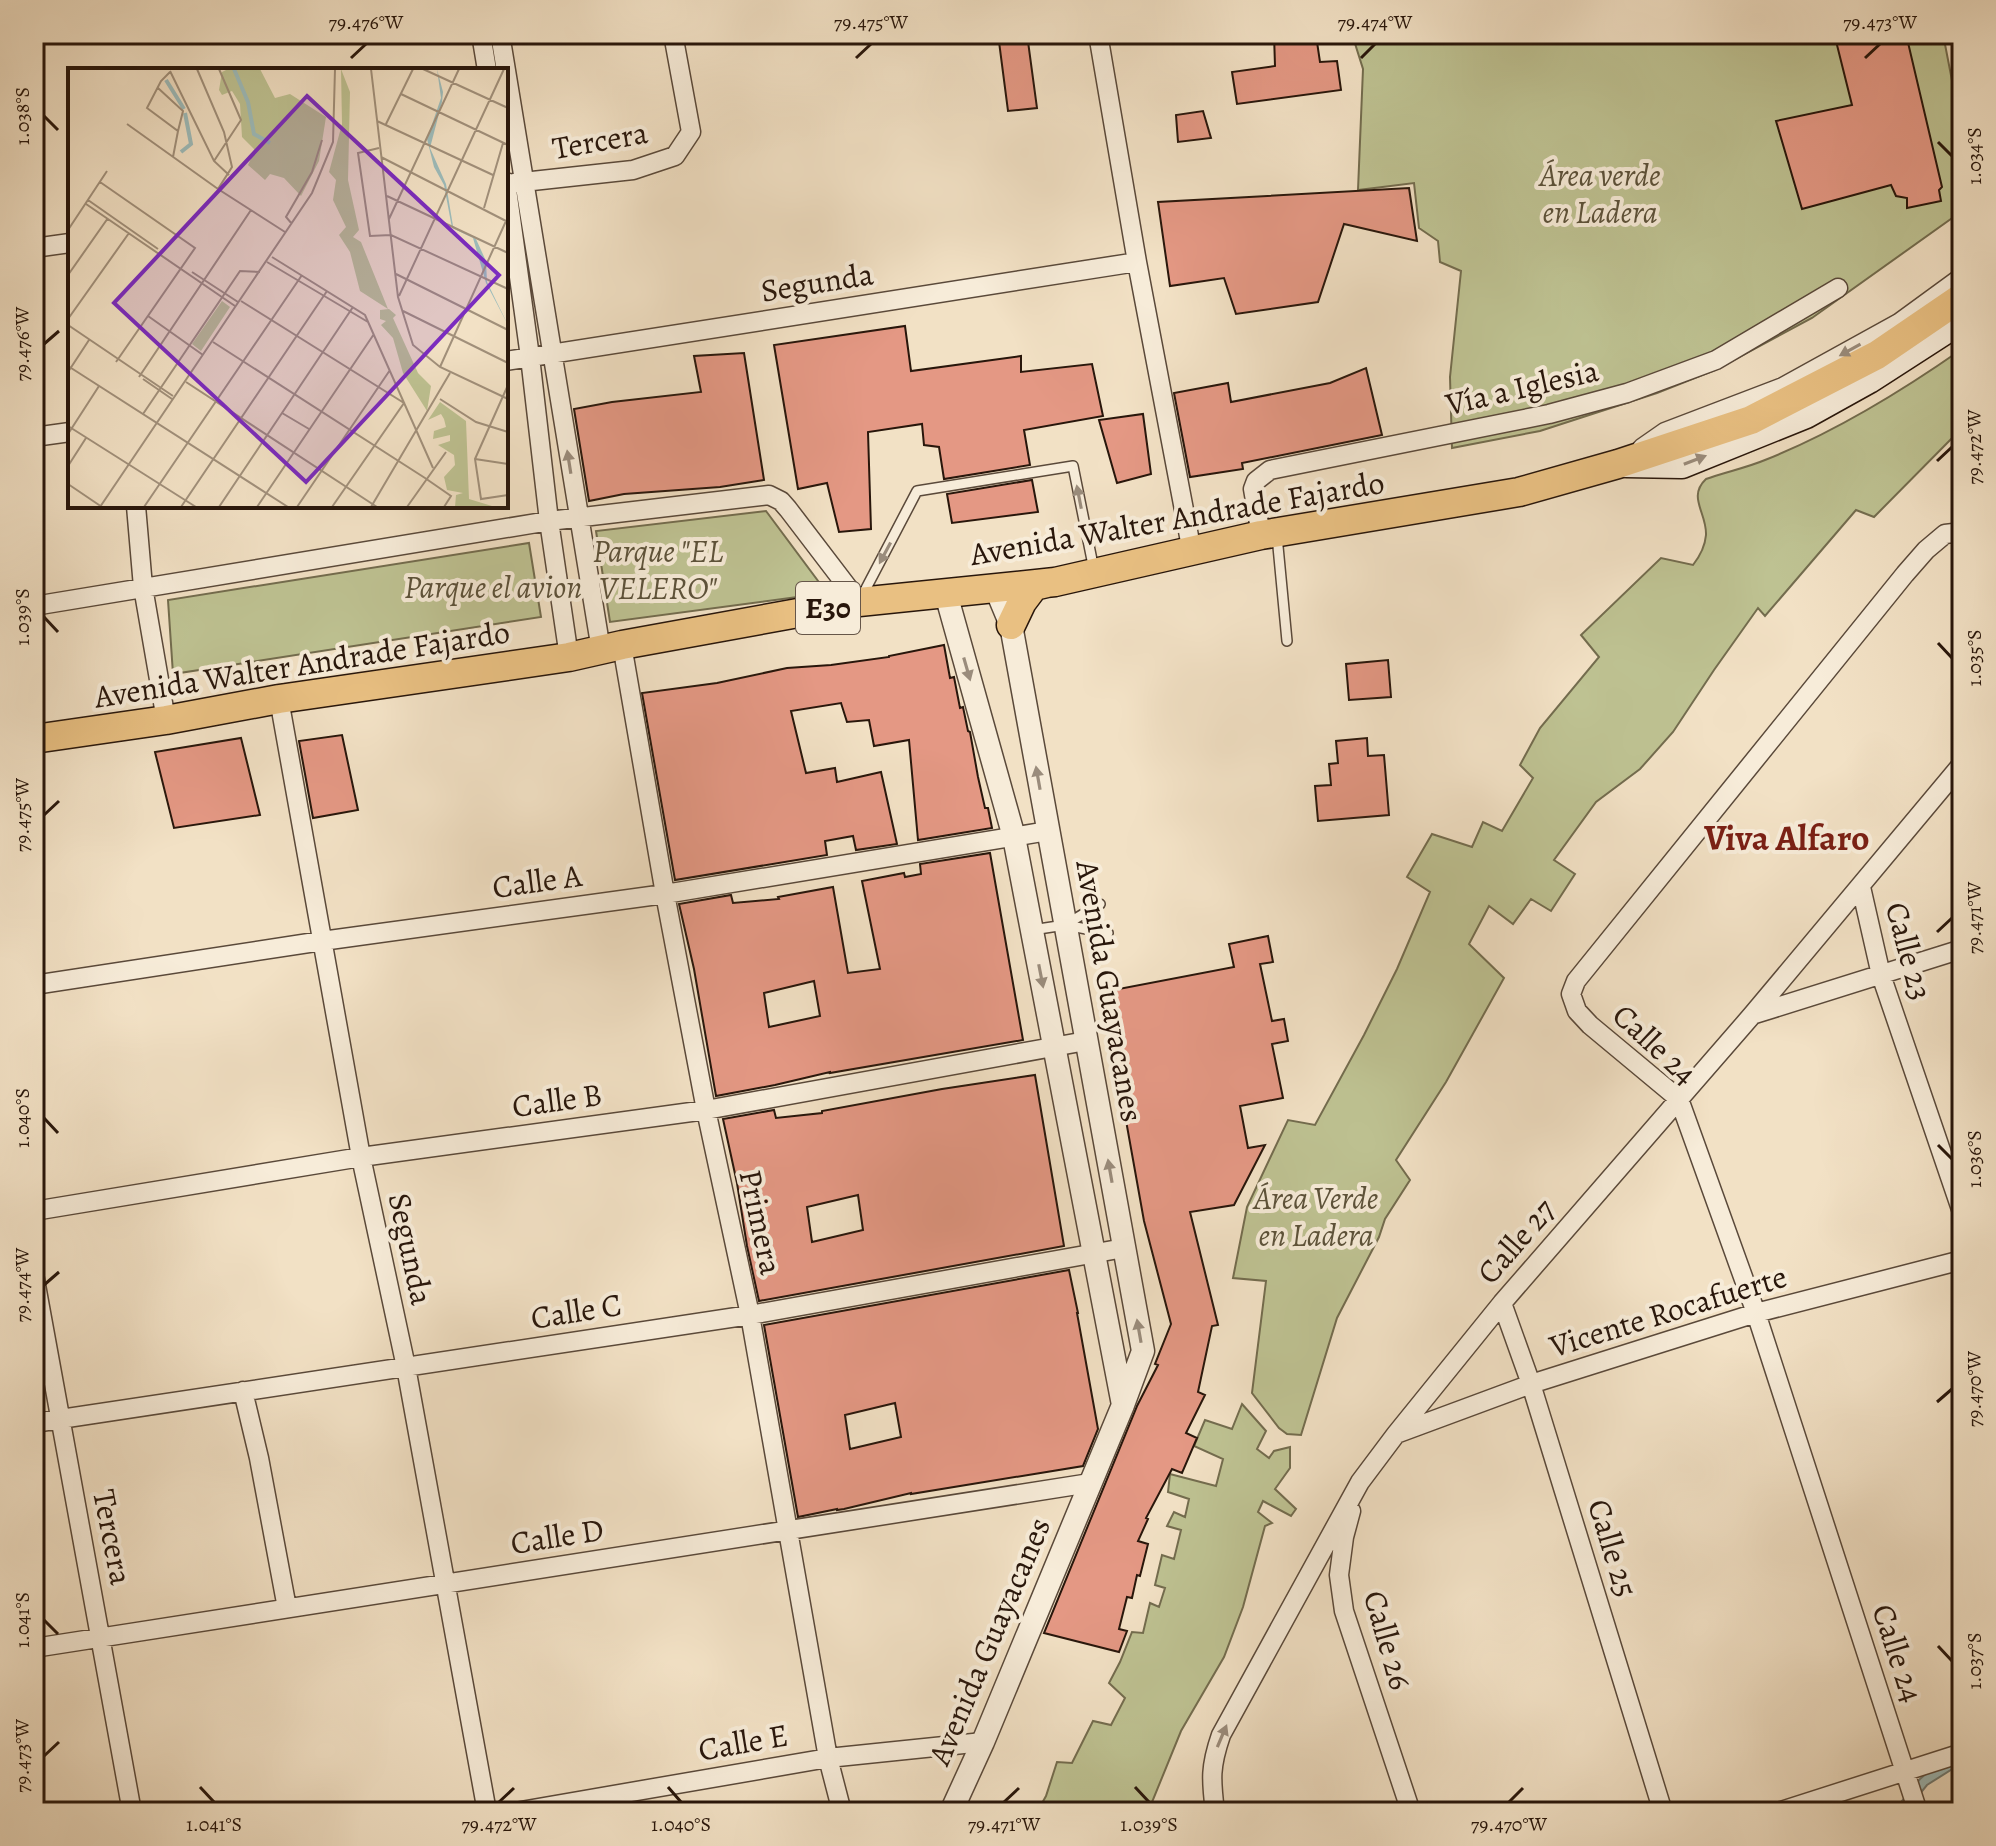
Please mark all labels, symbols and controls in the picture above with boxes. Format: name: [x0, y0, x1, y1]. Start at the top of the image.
text: 79.476°W: [329, 9, 404, 36]
text: 79.475°W: [834, 9, 909, 36]
text: 79.474°W: [1338, 9, 1413, 36]
text: 79.473°W: [1843, 9, 1917, 36]
inset map: [68, 68, 508, 508]
text: 1.038°S: [9, 87, 36, 145]
street label: Tercera: [549, 110, 651, 170]
text: 1.034°S: [1961, 127, 1988, 185]
park label: Área verde en Ladera: [1537, 153, 1661, 234]
street label: Segunda: [758, 251, 876, 313]
text: 79.476°W: [9, 306, 36, 381]
one-way arrow: [1839, 344, 1862, 357]
street label: Vía a Iglesia: [1440, 348, 1603, 426]
text: 79.472°W: [1961, 409, 1988, 485]
one-way arrow: [562, 449, 575, 474]
one-way arrow: [1683, 453, 1707, 466]
street label: Avenida Walter Andrade Fajardo: [965, 460, 1388, 576]
one-way arrow: [1073, 484, 1085, 509]
park label: Parque "EL VELERO": [593, 529, 724, 610]
one-way arrow: [878, 541, 891, 564]
park label: Parque el avion: [404, 565, 582, 609]
road number: E30: [796, 582, 860, 634]
text: 1.039°S: [9, 588, 36, 646]
street label: Avenida Walter Andrade Fajardo: [90, 609, 513, 719]
text: 1.035°S: [1961, 629, 1988, 687]
one-way arrow: [961, 658, 974, 682]
one-way arrow: [1032, 765, 1044, 790]
text: 79.475°W: [9, 777, 36, 852]
district label: Viva Alfaro: [1703, 813, 1870, 862]
street label: Calle A: [489, 853, 586, 909]
street label: Avenida Guayacanes: [1065, 856, 1155, 1125]
text: 79.471°W: [1961, 881, 1988, 954]
street label: Calle 23: [1875, 897, 1943, 1005]
one-way arrow: [1035, 964, 1047, 989]
street label: Calle 24: [1603, 993, 1707, 1095]
street label: Calle B: [509, 1072, 605, 1128]
text: 1.040°S: [9, 1088, 36, 1148]
text: 1.036°S: [1961, 1130, 1988, 1188]
one-way arrow: [1104, 1158, 1116, 1183]
street label: Primera: [728, 1165, 794, 1279]
park label: Área Verde en Ladera: [1252, 1176, 1378, 1257]
street label: Calle 27: [1467, 1188, 1566, 1293]
street label: Segunda: [378, 1189, 444, 1309]
text: 79.474°W: [9, 1247, 36, 1322]
street label: Vicente Rocafuerte: [1543, 1254, 1792, 1368]
street label: Calle C: [527, 1282, 625, 1340]
one-way arrow: [1133, 1318, 1145, 1343]
text: 79.470°W: [1961, 1350, 1988, 1427]
street label: Tercera: [82, 1486, 144, 1588]
street label: Calle 25: [1577, 1494, 1649, 1602]
street label: Calle D: [507, 1507, 607, 1565]
street label: Avenida Guayacanes: [917, 1510, 1061, 1772]
street label: Calle 26: [1353, 1585, 1423, 1695]
text: 1.041°S: [9, 1592, 36, 1648]
street label: Calle 24: [1861, 1598, 1935, 1708]
text: 1.037°S: [1961, 1633, 1988, 1689]
street label: Calle E: [695, 1713, 791, 1771]
text: 79.473°W: [9, 1719, 36, 1793]
one-way arrow: [1215, 1724, 1228, 1748]
text: 1.041°S: [186, 1811, 242, 1838]
text: 79.472°W: [461, 1811, 537, 1838]
text: 1.040°S: [651, 1811, 711, 1838]
text: 79.471°W: [968, 1811, 1041, 1838]
text: 1.039°S: [1120, 1811, 1178, 1838]
text: 79.470°W: [1471, 1811, 1548, 1838]

